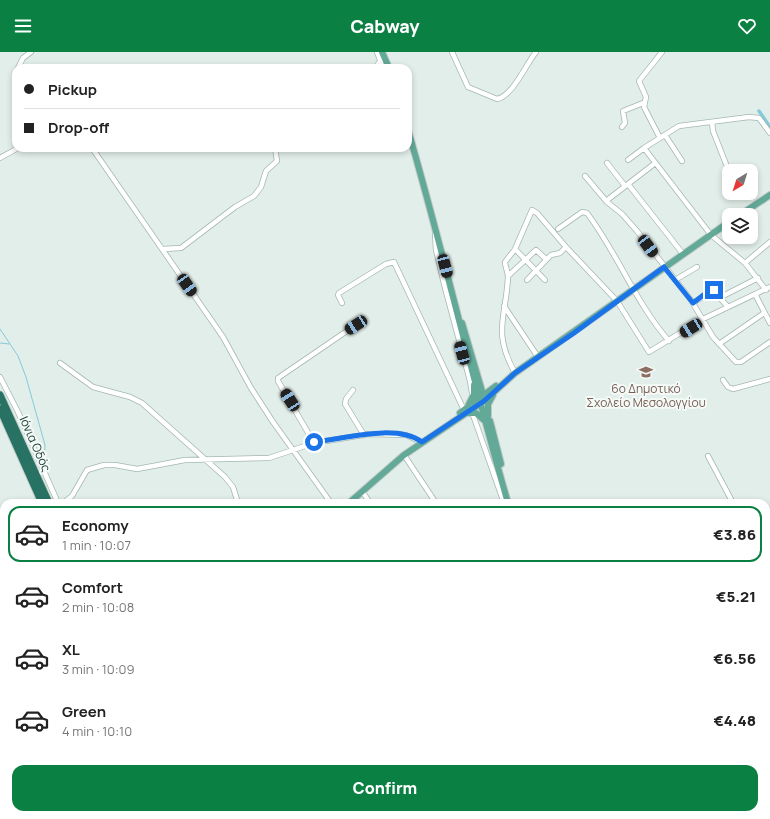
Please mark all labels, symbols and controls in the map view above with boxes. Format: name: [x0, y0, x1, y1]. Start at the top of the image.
text: Cabway: [350, 14, 420, 38]
icon: menu: [12, 15, 34, 37]
icon: heart: [736, 15, 758, 37]
text: Pickup: [48, 79, 97, 100]
text: Drop-off: [48, 117, 109, 138]
north arrow: [722, 164, 758, 200]
map controls: [722, 164, 758, 244]
button: layers: [722, 208, 758, 244]
car: [636, 233, 660, 259]
car: [436, 253, 454, 279]
car: [175, 272, 199, 298]
route end: [705, 281, 723, 299]
car: [343, 313, 369, 337]
car: [678, 317, 704, 339]
car: [453, 340, 471, 366]
school or university icon: 6ο Δημοτικό Σχολείο Μεσολογγίου: [638, 364, 654, 380]
place label: 6ο Δημοτικό Σχολείο Μεσολογγίου: [586, 380, 706, 411]
car: [278, 387, 302, 413]
street label: Ιόνια Οδός: [16, 413, 55, 474]
route start: [305, 433, 323, 451]
text: Economy: [62, 515, 129, 536]
icon: car: [14, 516, 50, 552]
text: €3.86: [713, 524, 756, 545]
text: 1 min · 10:07: [62, 536, 131, 554]
text: Comfort: [62, 577, 123, 598]
icon: car: [14, 578, 50, 614]
text: €5.21: [716, 586, 756, 607]
text: 2 min · 10:08: [62, 598, 134, 616]
text: XL: [62, 639, 80, 660]
icon: car: [14, 640, 50, 676]
text: €6.56: [713, 648, 756, 669]
text: 3 min · 10:09: [62, 660, 135, 678]
text: Green: [62, 701, 106, 722]
icon: car: [14, 702, 50, 738]
text: €4.48: [714, 710, 756, 731]
text: 4 min · 10:10: [62, 722, 132, 740]
button: Confirm: [12, 765, 758, 811]

